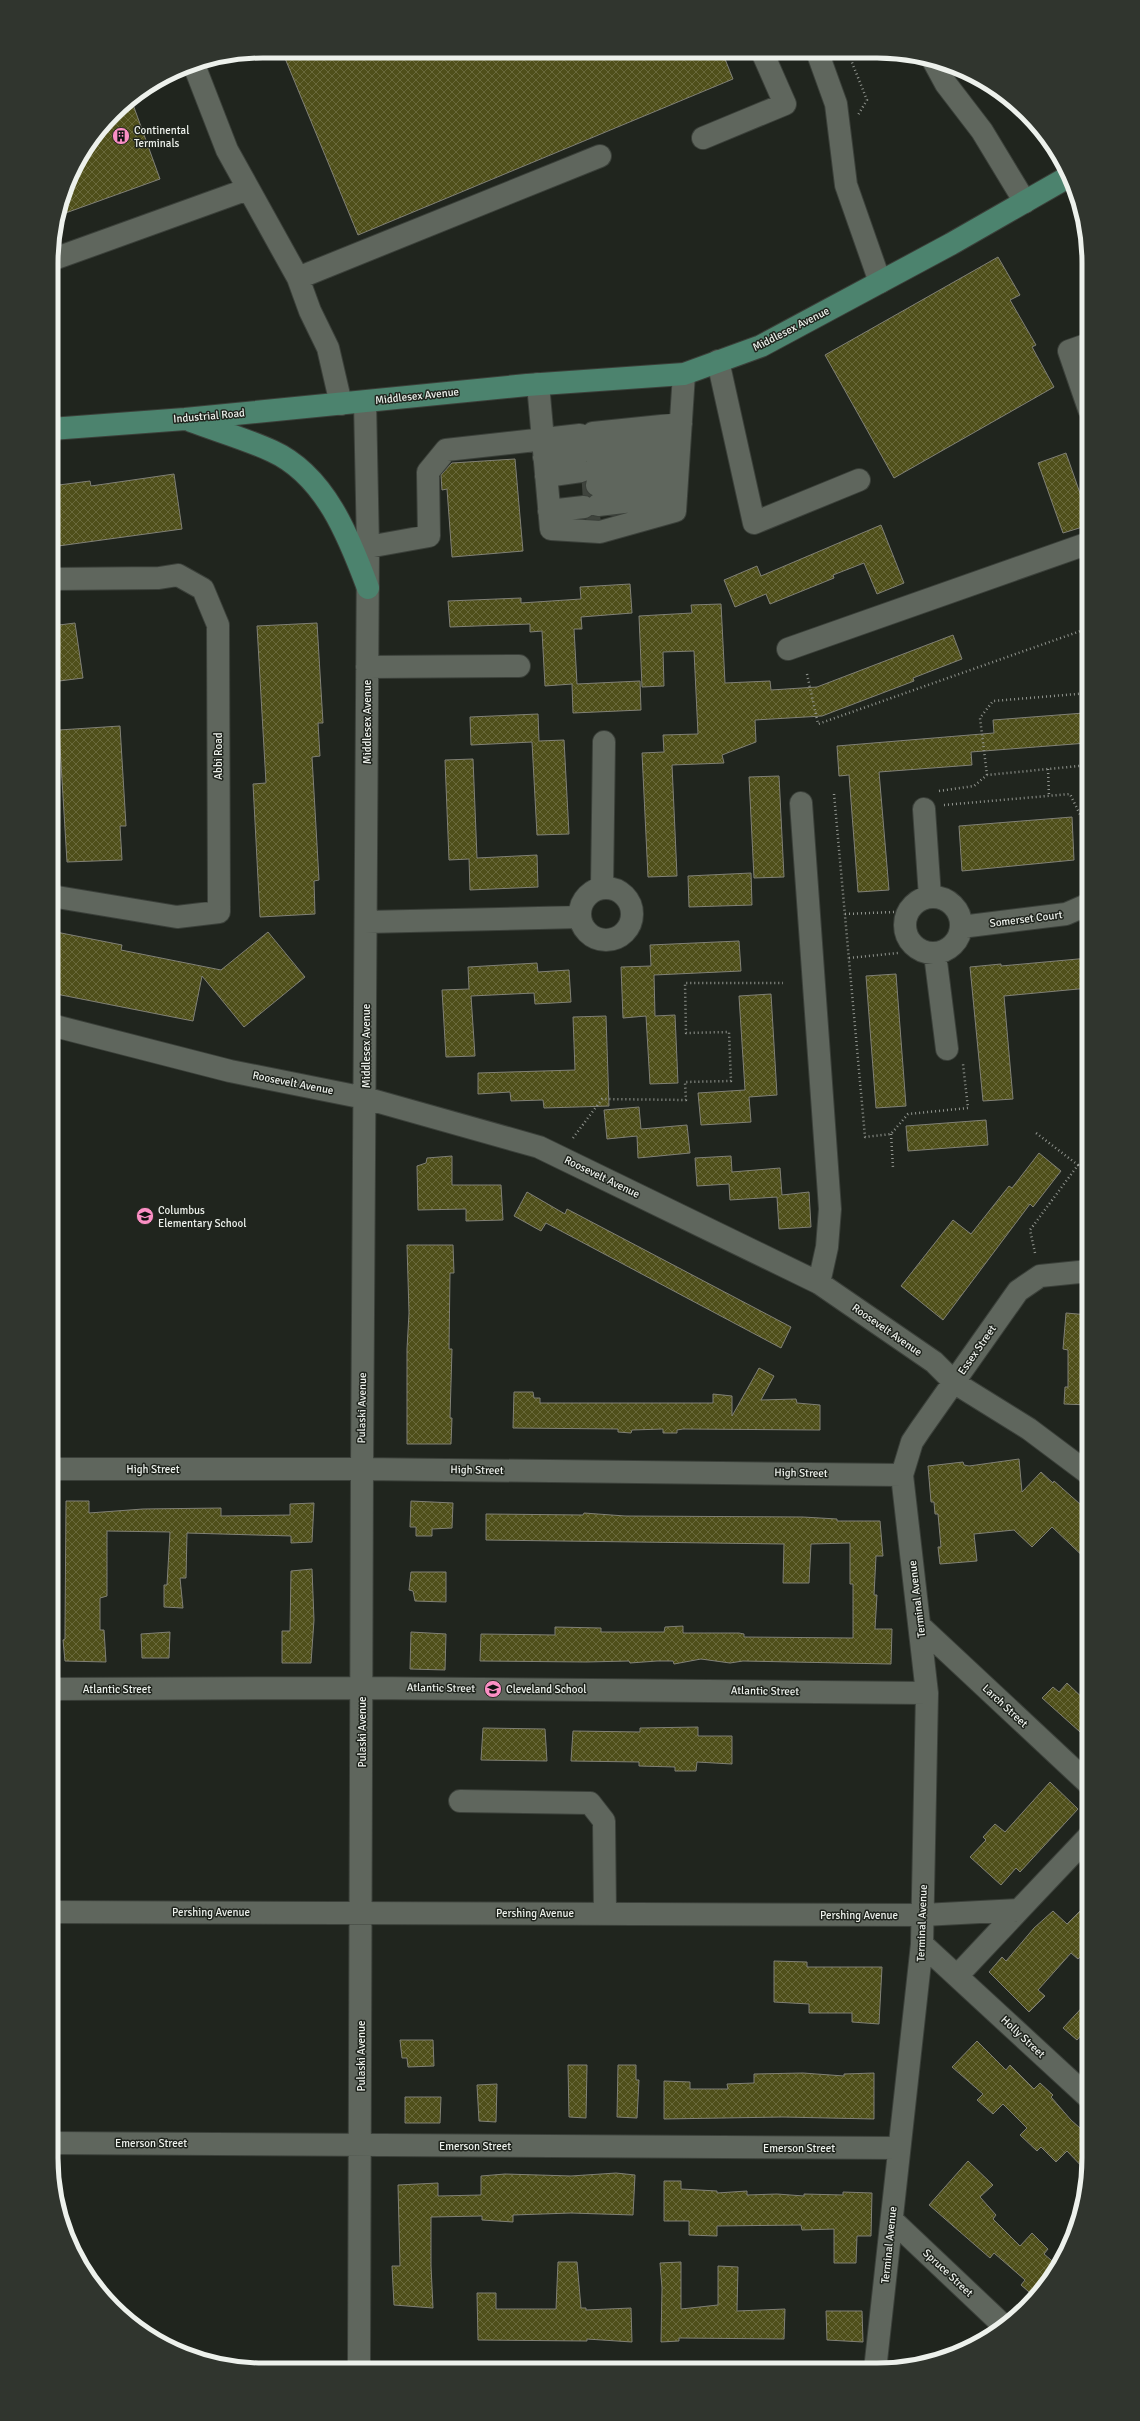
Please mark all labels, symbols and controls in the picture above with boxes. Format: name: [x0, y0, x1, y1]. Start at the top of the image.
place label: Continental Terminals: [134, 124, 189, 150]
building icon: Continental Terminals: [111, 126, 131, 146]
street label: Middlesex Avenue: [750, 304, 832, 354]
street label: Middlesex Avenue: [374, 385, 460, 407]
street label: Industrial Road: [173, 406, 245, 426]
street label: Middlesex Avenue: [361, 680, 374, 764]
street label: Abbi Road: [212, 732, 225, 780]
street label: Somerset Court: [989, 908, 1063, 930]
street label: Middlesex Avenue: [360, 1004, 373, 1088]
street label: Roosevelt Avenue: [251, 1069, 335, 1097]
street label: Roosevelt Avenue: [562, 1153, 642, 1201]
place label: Columbus Elementary School: [158, 1204, 246, 1230]
school or university icon: Columbus Elementary School: [135, 1206, 155, 1226]
street label: Roosevelt Avenue: [850, 1301, 924, 1359]
street label: Essex Street: [955, 1323, 999, 1377]
street label: Pulaski Avenue: [355, 1372, 369, 1444]
street label: High Street: [126, 1463, 180, 1476]
street label: High Street: [450, 1463, 504, 1477]
street label: High Street: [774, 1466, 828, 1480]
street label: Terminal Avenue: [906, 1560, 928, 1638]
school or university icon: Cleveland School: [483, 1679, 503, 1699]
street label: Atlantic Street: [407, 1681, 475, 1695]
street label: Larch Street: [980, 1682, 1030, 1730]
street label: Atlantic Street: [83, 1683, 151, 1696]
place label: Cleveland School: [506, 1683, 587, 1696]
street label: Atlantic Street: [731, 1684, 799, 1698]
street label: Pulaski Avenue: [356, 1696, 369, 1768]
street label: Terminal Avenue: [914, 1884, 930, 1962]
street label: Pershing Avenue: [172, 1906, 250, 1919]
street label: Pershing Avenue: [496, 1907, 574, 1920]
street label: Pershing Avenue: [820, 1909, 898, 1922]
street label: Holly Street: [998, 2013, 1048, 2061]
street label: Pulaski Avenue: [355, 2020, 368, 2092]
street label: Emerson Street: [115, 2137, 187, 2150]
street label: Emerson Street: [439, 2140, 511, 2153]
street label: Emerson Street: [763, 2142, 835, 2155]
street label: Terminal Avenue: [878, 2206, 900, 2284]
street label: Spruce Street: [920, 2247, 976, 2300]

